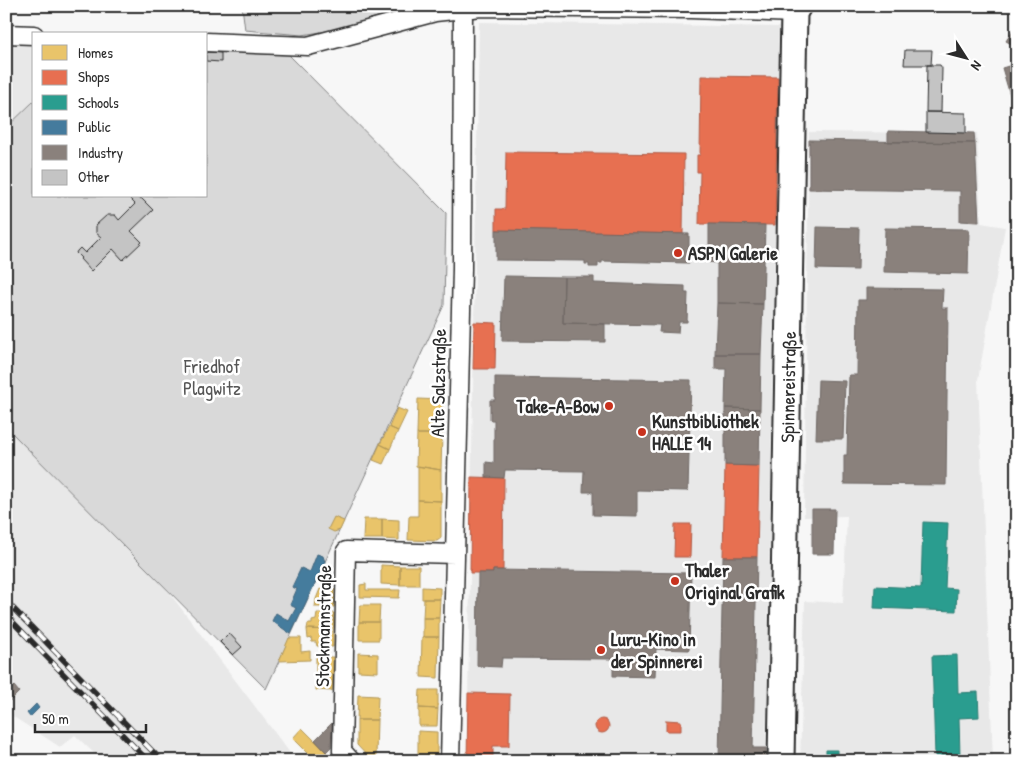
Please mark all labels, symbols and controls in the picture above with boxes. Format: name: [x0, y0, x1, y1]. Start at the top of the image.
legend: [32, 32, 208, 198]
north arrow: [940, 32, 990, 82]
text: Homes: [78, 42, 113, 63]
text: N: [967, 57, 987, 75]
text: Shops: [78, 66, 110, 87]
text: Schools: [78, 92, 119, 113]
text: Public: [78, 116, 111, 137]
text: Industry: [78, 142, 123, 163]
text: Other: [78, 166, 110, 187]
place label: ASPN Galerie: [688, 240, 778, 266]
marker: ASPN Galerie: [672, 247, 684, 259]
street label: Alte Salzstraße: [424, 328, 452, 437]
street label: Spinnereistraße: [774, 331, 802, 443]
park label: Friedhof Plagwitz: [183, 353, 241, 401]
place label: Take-A-Bow: [516, 393, 599, 419]
marker: Take-A-Bow: [603, 400, 615, 412]
place label: Kunstbibliothek HALLE 14: [652, 408, 759, 456]
marker: Kunstbibliothek HALLE 14: [636, 426, 648, 438]
place label: Thaler Original Grafik: [684, 557, 785, 606]
street label: Stockmannstraße: [309, 564, 337, 687]
marker: Thaler Original Grafik: [669, 575, 681, 587]
place label: Luru-Kino in der Spinnerei: [611, 626, 703, 675]
marker: Luru-Kino in der Spinnerei: [595, 644, 607, 656]
scale bar: [35, 702, 146, 734]
text: 50 m: [42, 708, 69, 729]

